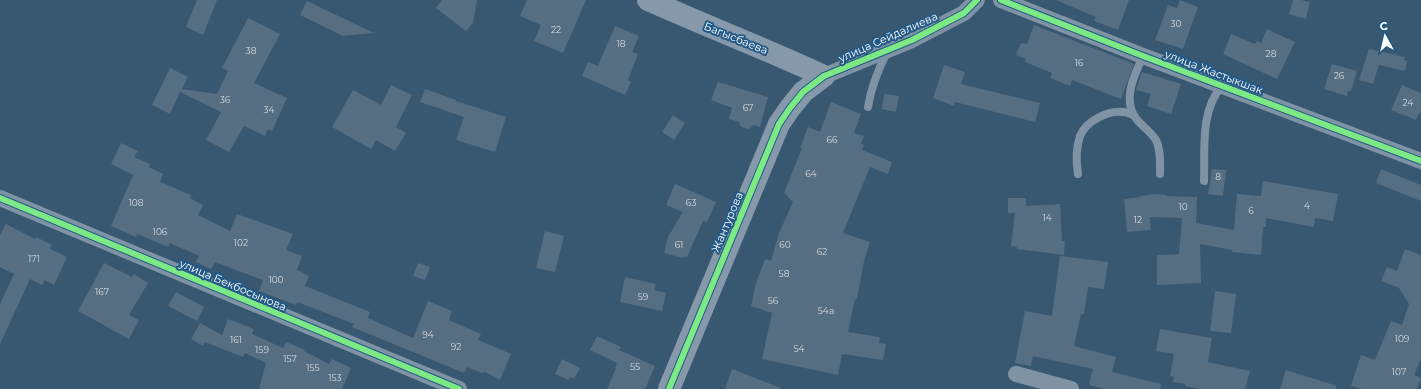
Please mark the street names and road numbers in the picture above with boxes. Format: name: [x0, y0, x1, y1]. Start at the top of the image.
street label: улица Сейдалиева: [835, 9, 940, 66]
street label: Багысбаева: [702, 19, 770, 57]
street label: улица Жастыкшак: [1162, 46, 1266, 97]
street label: Жантурова: [708, 190, 746, 254]
street label: улица Бекбосынова: [176, 256, 289, 314]

